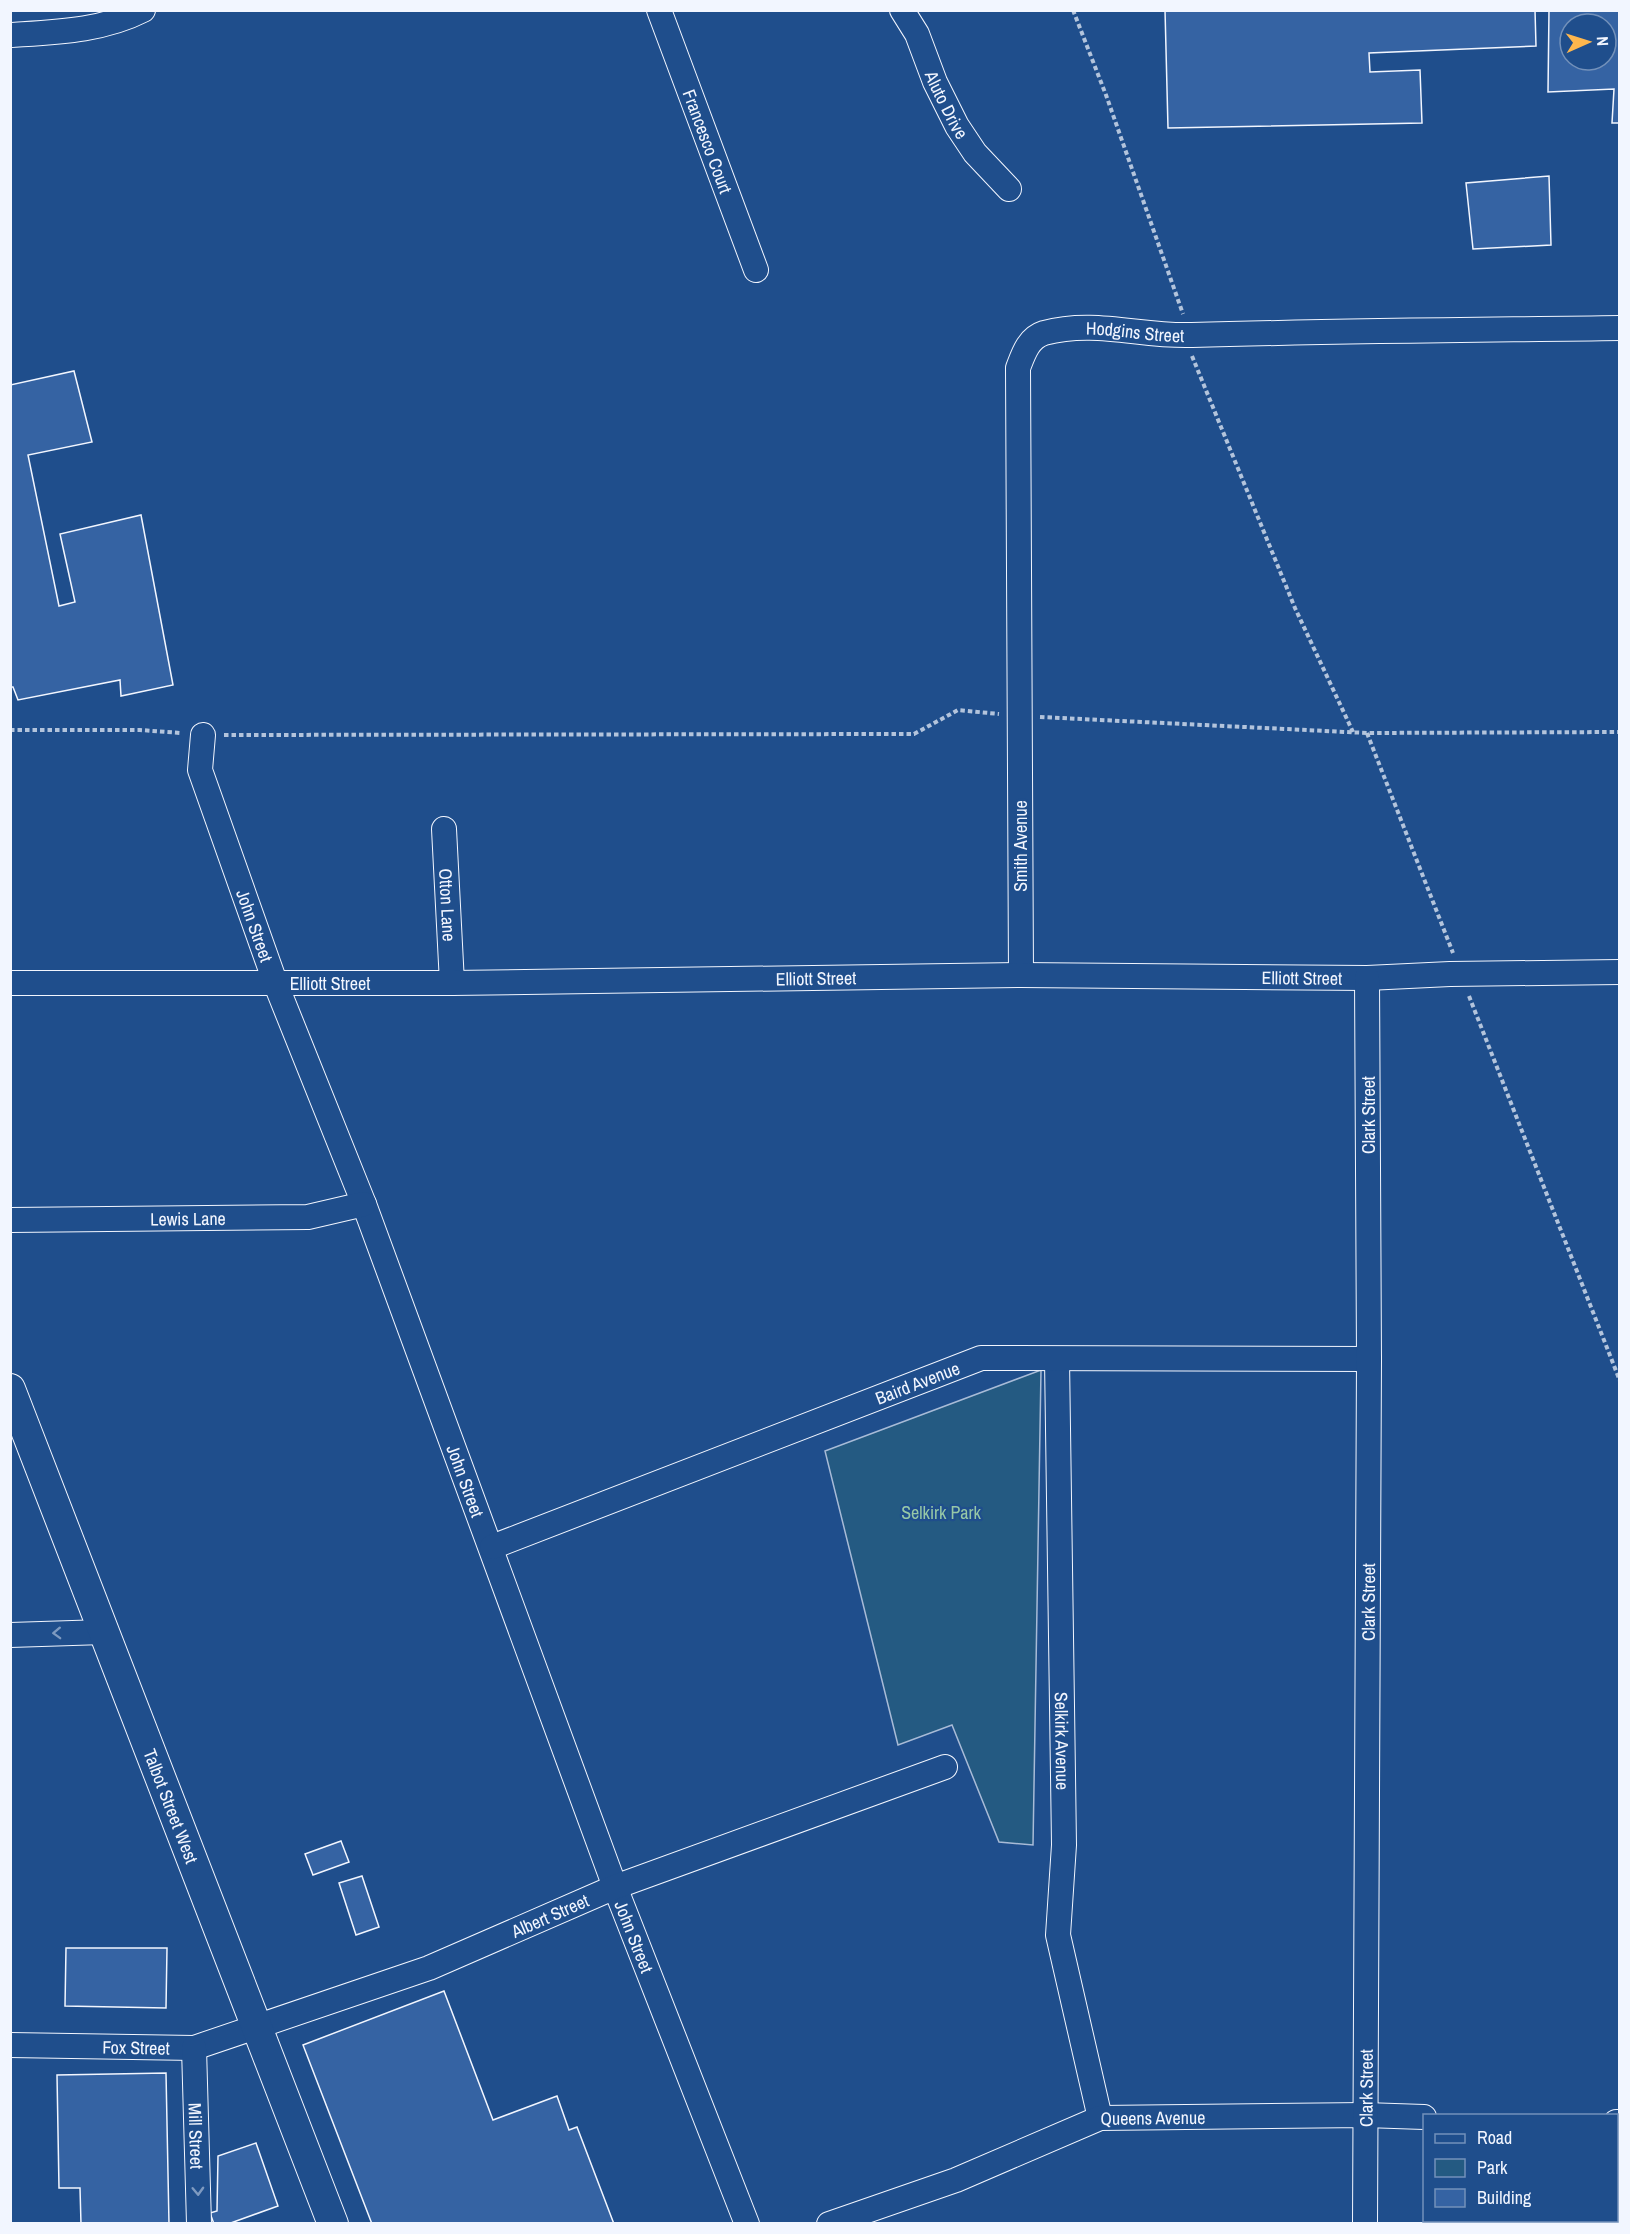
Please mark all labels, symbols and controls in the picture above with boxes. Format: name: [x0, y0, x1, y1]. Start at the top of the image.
north arrow: [1558, 12, 1618, 72]
text: N: [1592, 36, 1614, 47]
street label: Aluto Drive: [919, 66, 974, 144]
street label: Francesco Court: [677, 86, 739, 197]
street label: Hodgins Street: [1086, 315, 1184, 348]
street label: Smith Avenue: [1008, 800, 1033, 892]
street label: Otton Lane: [434, 868, 462, 942]
street label: John Street: [231, 886, 279, 965]
street label: Elliott Street: [776, 965, 856, 991]
street label: Elliott Street: [1262, 965, 1342, 990]
street label: Elliott Street: [290, 971, 370, 996]
street label: Clark Street: [1356, 1076, 1381, 1154]
street label: Lewis Lane: [150, 1205, 226, 1231]
street label: Baird Avenue: [872, 1355, 963, 1410]
street label: John Street: [441, 1441, 490, 1521]
park label: Selkirk Park: [901, 1500, 981, 1525]
street label: Clark Street: [1355, 1563, 1381, 1641]
one-way arrow: [53, 1627, 62, 1640]
street label: Selkirk Avenue: [1049, 1692, 1076, 1790]
street label: Talbot Street West: [138, 1745, 205, 1867]
street label: Albert Street: [506, 1888, 592, 1944]
street label: John Street: [609, 1897, 660, 1976]
street label: Fox Street: [102, 2034, 170, 2060]
street label: Clark Street: [1353, 2049, 1378, 2127]
street label: Mill Street: [183, 2102, 210, 2170]
street label: Queens Avenue: [1100, 2104, 1205, 2130]
legend: [1423, 2114, 1618, 2222]
text: Road: [1477, 2125, 1512, 2150]
text: Park: [1477, 2155, 1508, 2180]
text: Building: [1477, 2185, 1532, 2210]
one-way arrow: [192, 2186, 205, 2195]

